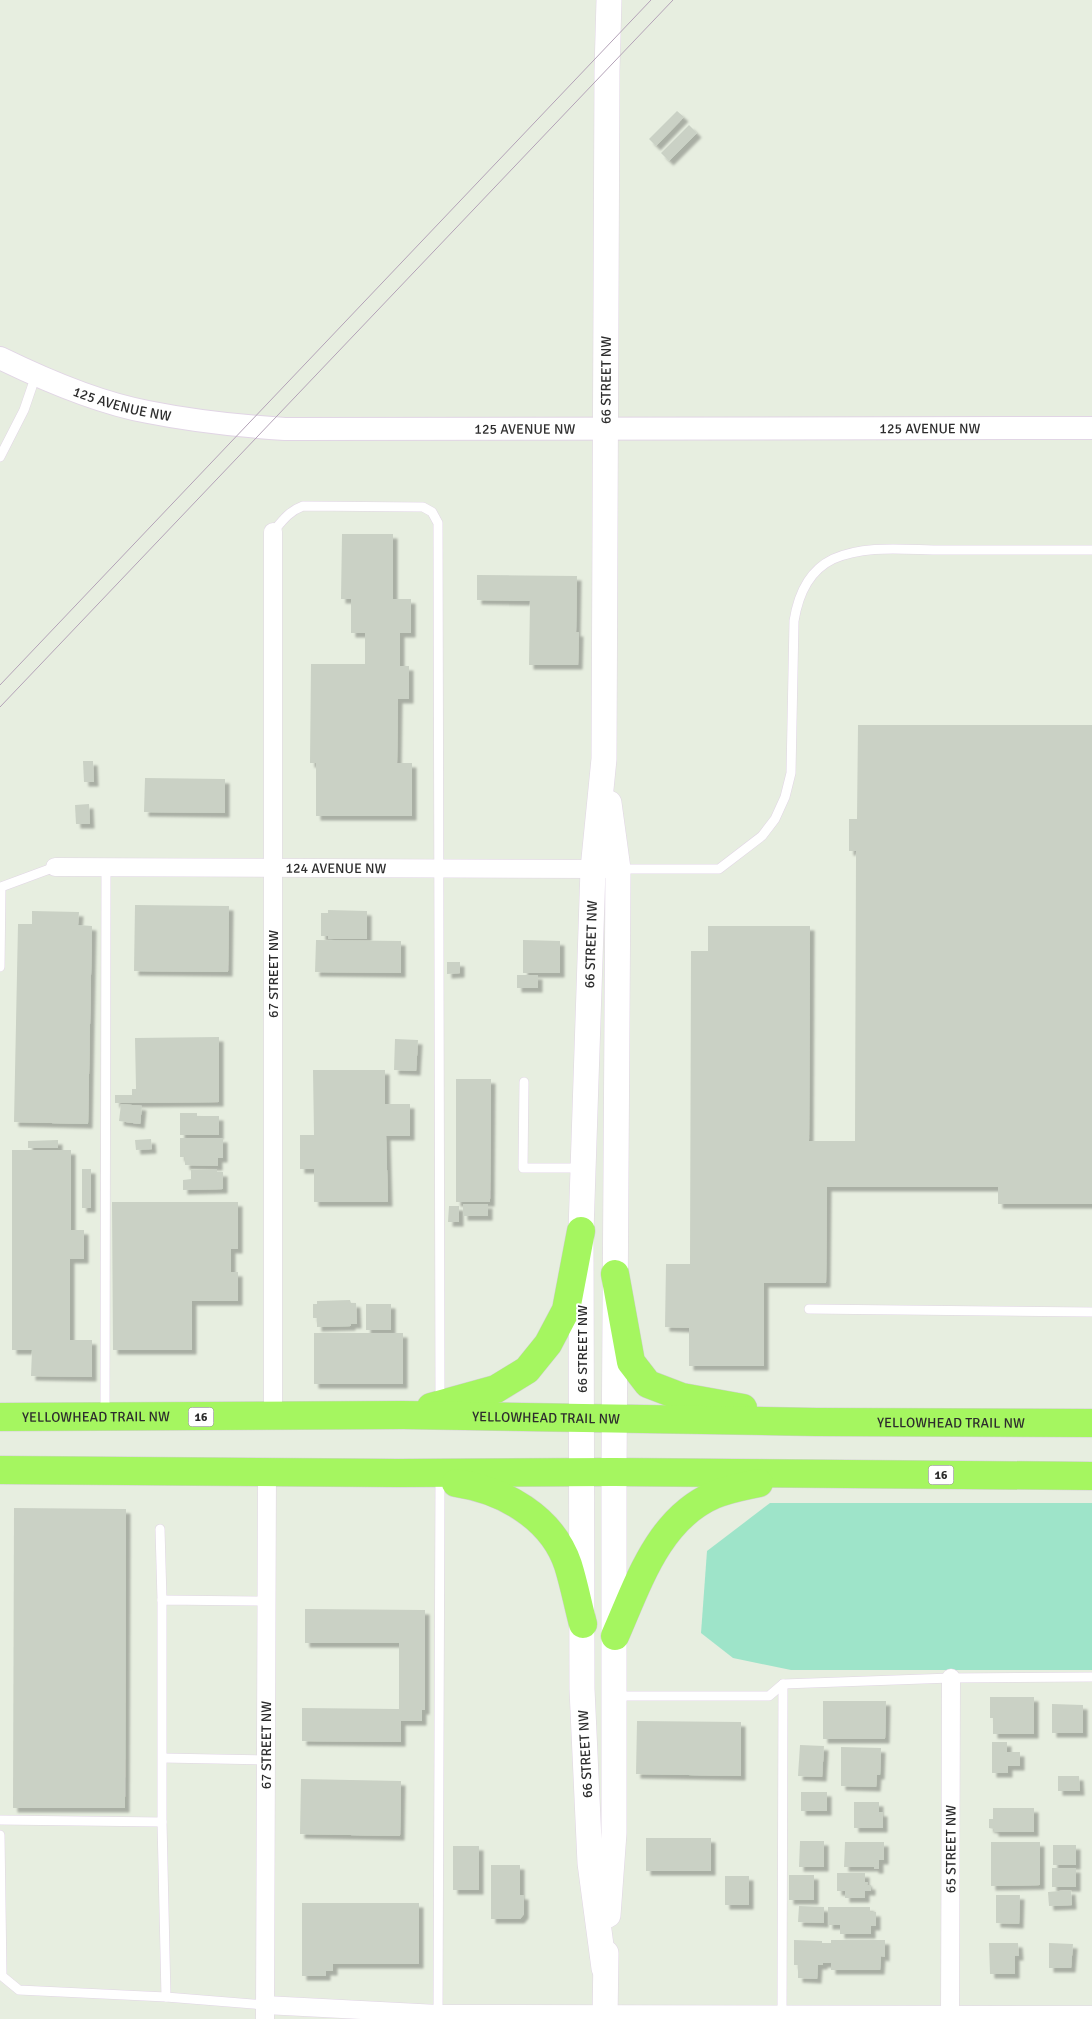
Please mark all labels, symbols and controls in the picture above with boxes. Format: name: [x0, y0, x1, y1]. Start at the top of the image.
street label: 66 STREET NW: [597, 336, 615, 424]
street label: 125 AVENUE NW: [71, 383, 173, 425]
street label: 125 AVENUE NW: [879, 420, 980, 437]
street label: 125 AVENUE NW: [474, 421, 575, 438]
street label: 124 AVENUE NW: [285, 860, 387, 877]
street label: 66 STREET NW: [581, 900, 601, 989]
street label: 67 STREET NW: [265, 930, 282, 1018]
street label: 66 STREET NW: [574, 1305, 591, 1393]
street label: YELLOWHEAD TRAIL NW: [22, 1408, 170, 1426]
road number: 16: [188, 1408, 214, 1426]
street label: YELLOWHEAD TRAIL NW: [472, 1408, 620, 1428]
street label: YELLOWHEAD TRAIL NW: [877, 1414, 1025, 1432]
road number: 16: [928, 1466, 954, 1484]
street label: 67 STREET NW: [258, 1701, 275, 1789]
street label: 66 STREET NW: [575, 1709, 596, 1798]
street label: 65 STREET NW: [942, 1805, 960, 1893]

